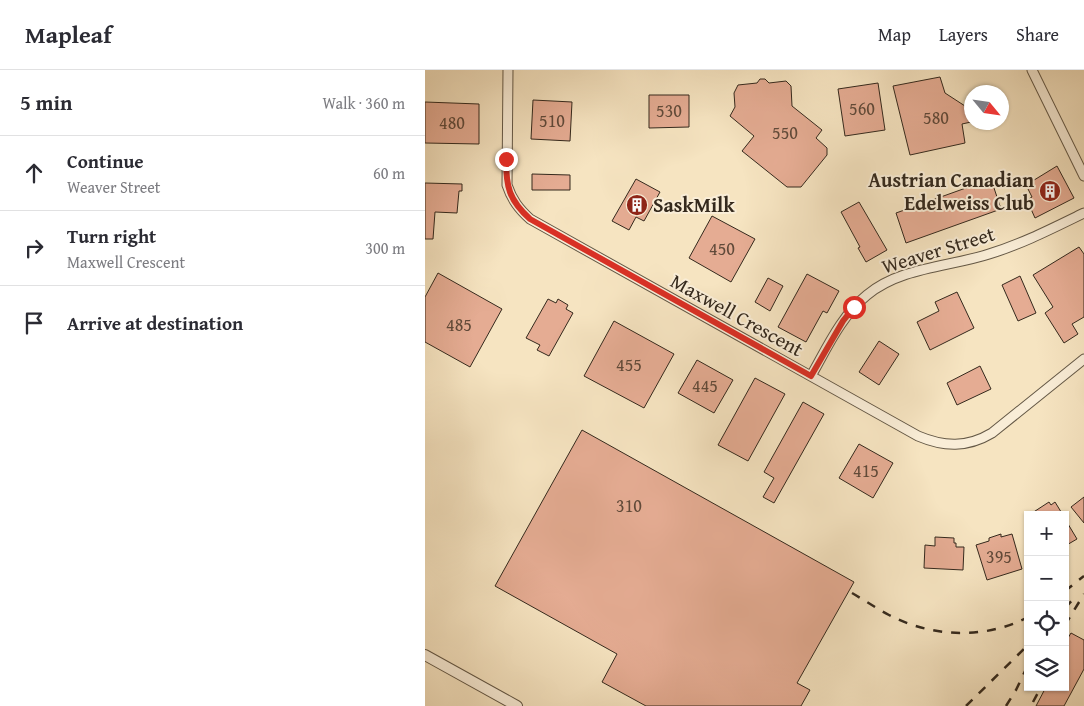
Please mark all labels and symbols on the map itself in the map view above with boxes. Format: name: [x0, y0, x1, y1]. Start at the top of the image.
north arrow: [964, 85, 1009, 130]
house number: 560: [849, 95, 875, 122]
house number: 530: [656, 97, 682, 124]
house number: 580: [923, 104, 949, 131]
house number: 510: [539, 107, 565, 134]
house number: 480: [439, 109, 465, 136]
house number: 550: [772, 119, 798, 146]
route end: [495, 148, 518, 171]
place label: Austrian Canadian Edelweiss Club: [868, 165, 1034, 217]
building icon: Austrian Canadian Edelweiss Club: [1038, 179, 1062, 203]
place label: SaskMilk: [653, 190, 735, 219]
building icon: SaskMilk: [625, 193, 649, 217]
street label: Weaver Street: [878, 219, 998, 280]
house number: 450: [709, 235, 735, 262]
street label: Maxwell Crescent: [666, 266, 809, 363]
route start: [843, 296, 866, 319]
house number: 485: [446, 311, 472, 338]
house number: 455: [616, 351, 642, 378]
house number: 445: [692, 372, 718, 399]
house number: 415: [853, 457, 879, 484]
house number: 310: [616, 492, 642, 519]
house number: 395: [986, 543, 1012, 570]

